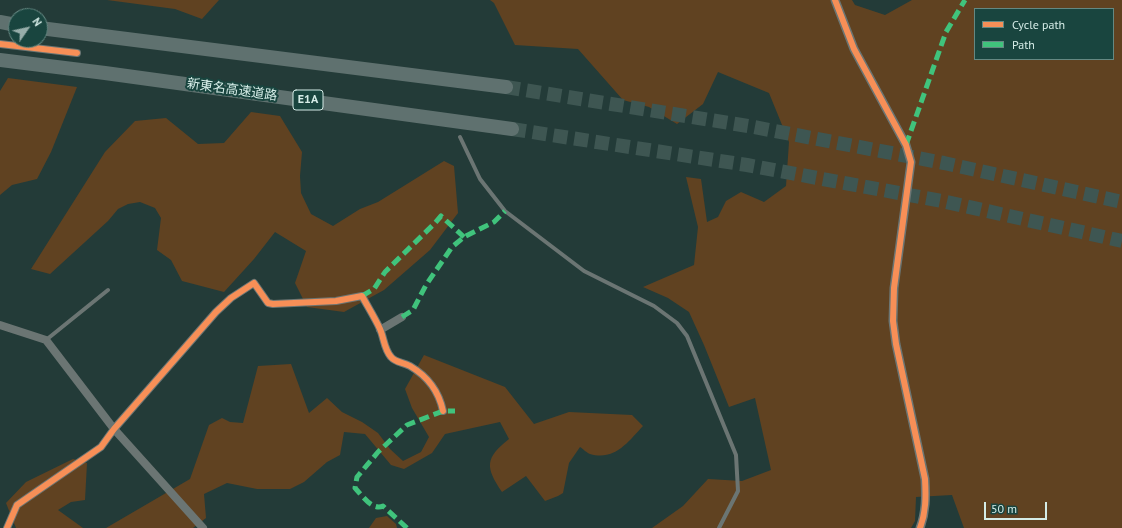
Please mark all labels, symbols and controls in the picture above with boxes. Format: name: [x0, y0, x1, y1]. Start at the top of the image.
north arrow: [8, 8, 48, 48]
legend: [974, 8, 1114, 60]
text: N: [29, 15, 45, 29]
text: Cycle path: [1012, 17, 1065, 32]
text: Path: [1012, 37, 1035, 52]
street label: 新東名高速道路: [186, 76, 278, 104]
road number: E1A: [293, 90, 323, 110]
scale bar: [986, 494, 1049, 520]
text: 50 m: [991, 501, 1017, 516]

